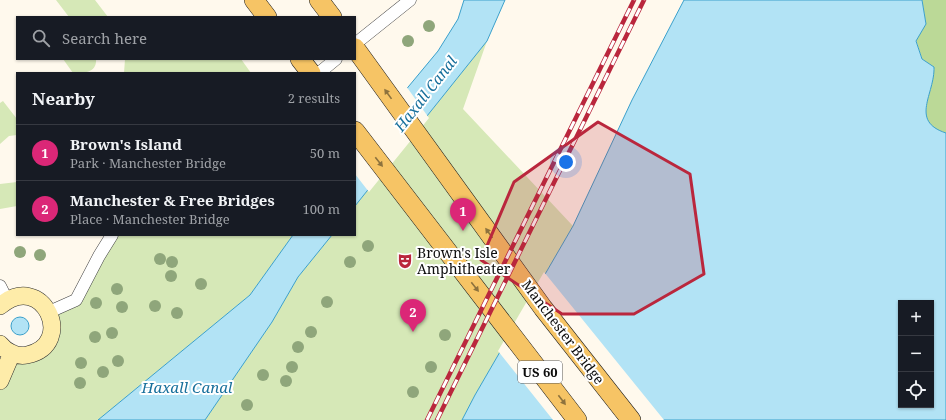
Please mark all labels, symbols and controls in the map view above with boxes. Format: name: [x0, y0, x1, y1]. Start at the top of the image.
search box: [16, 16, 356, 60]
icon: search: [30, 27, 52, 49]
text: Search here: [62, 28, 147, 48]
water label: Haxall Canal: [389, 51, 461, 136]
text: Nearby: [32, 87, 95, 110]
one-way arrow: [384, 88, 392, 99]
text: 2 results: [288, 89, 340, 107]
text: Brown's Island: [70, 134, 182, 154]
text: 1: [41, 144, 49, 162]
text: 50 m: [310, 144, 340, 162]
your location: [556, 152, 576, 172]
text: Park · Manchester Bridge: [70, 154, 226, 172]
one-way arrow: [374, 156, 383, 167]
text: Manchester & Free Bridges: [70, 190, 275, 210]
pin: 1: [450, 198, 476, 231]
text: 2: [41, 200, 49, 218]
text: 100 m: [303, 200, 340, 218]
text: Place · Manchester Bridge: [70, 210, 230, 228]
one-way arrow: [485, 227, 493, 238]
place label: Brown's Isle Amphitheater: [417, 243, 511, 278]
theatre icon: Brown's Isle Amphitheater: [396, 252, 414, 270]
street label: Manchester Bridge: [518, 276, 609, 388]
one-way arrow: [471, 282, 479, 293]
pin: 2: [400, 299, 426, 332]
map controls: [898, 300, 934, 408]
button: +: [898, 300, 934, 336]
button: −: [898, 336, 934, 372]
road number: US 60: [518, 361, 562, 383]
button: locate: [898, 372, 934, 408]
water label: Haxall Canal: [141, 377, 233, 397]
one-way arrow: [557, 395, 566, 406]

